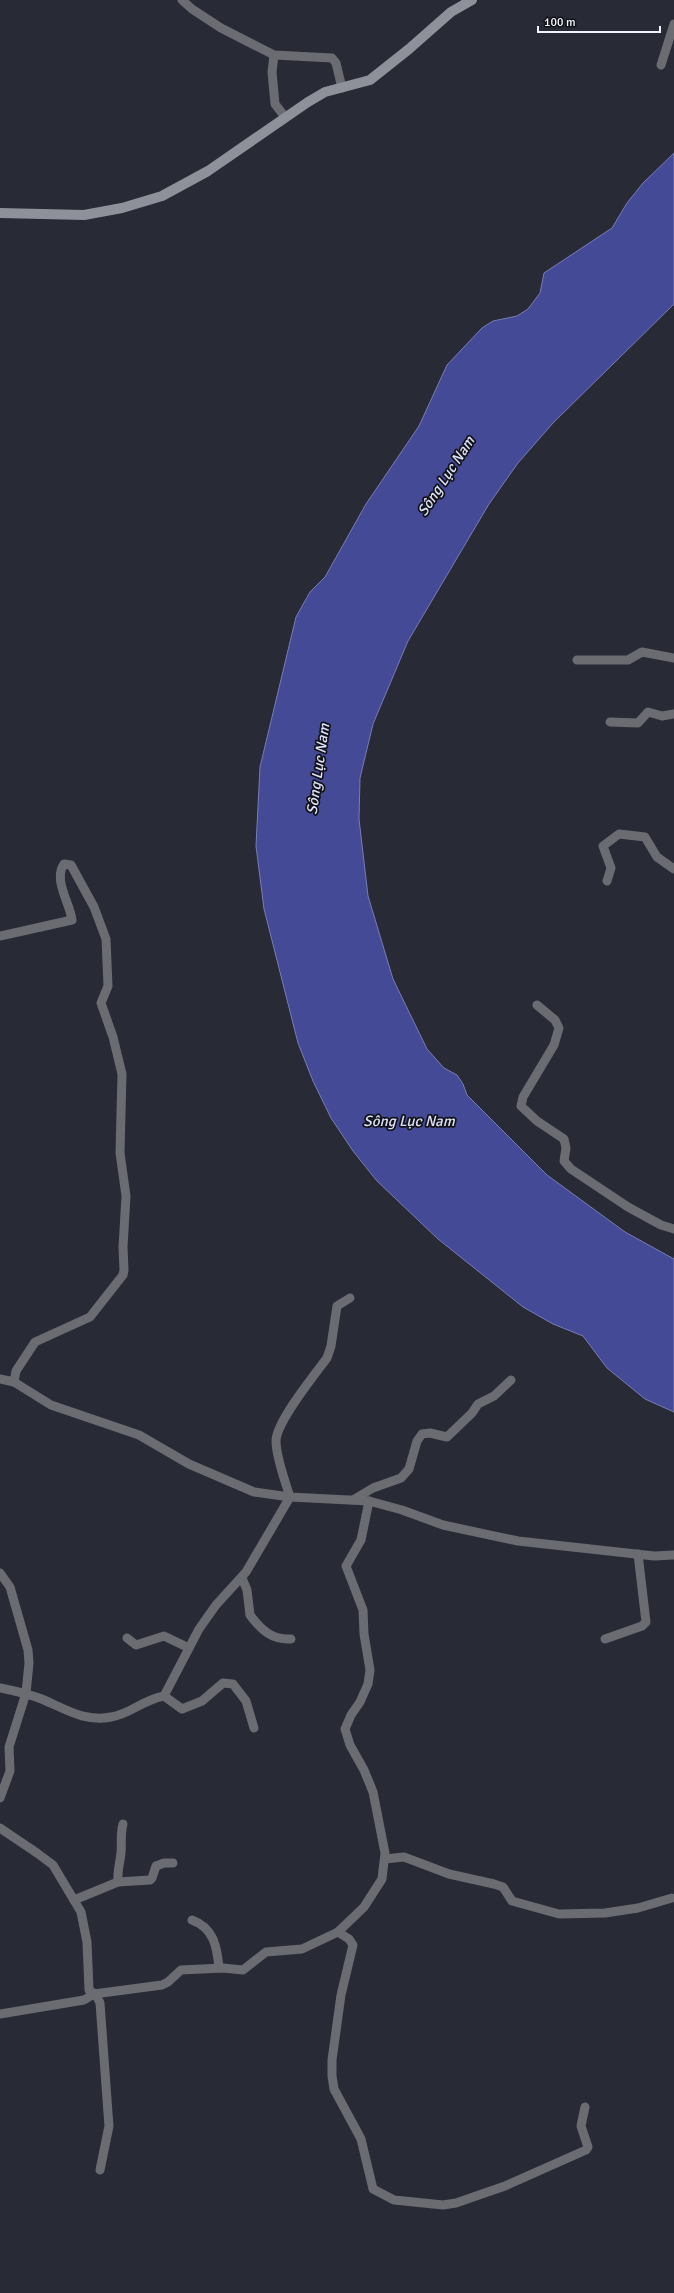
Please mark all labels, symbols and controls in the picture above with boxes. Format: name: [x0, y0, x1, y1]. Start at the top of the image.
scale bar: [538, 8, 660, 34]
text: 100 m: [544, 15, 576, 30]
water label: Sông Lục Nam: [414, 432, 479, 519]
water label: Sông Lục Nam: [303, 722, 333, 815]
water label: Sông Lục Nam: [363, 1112, 456, 1130]

